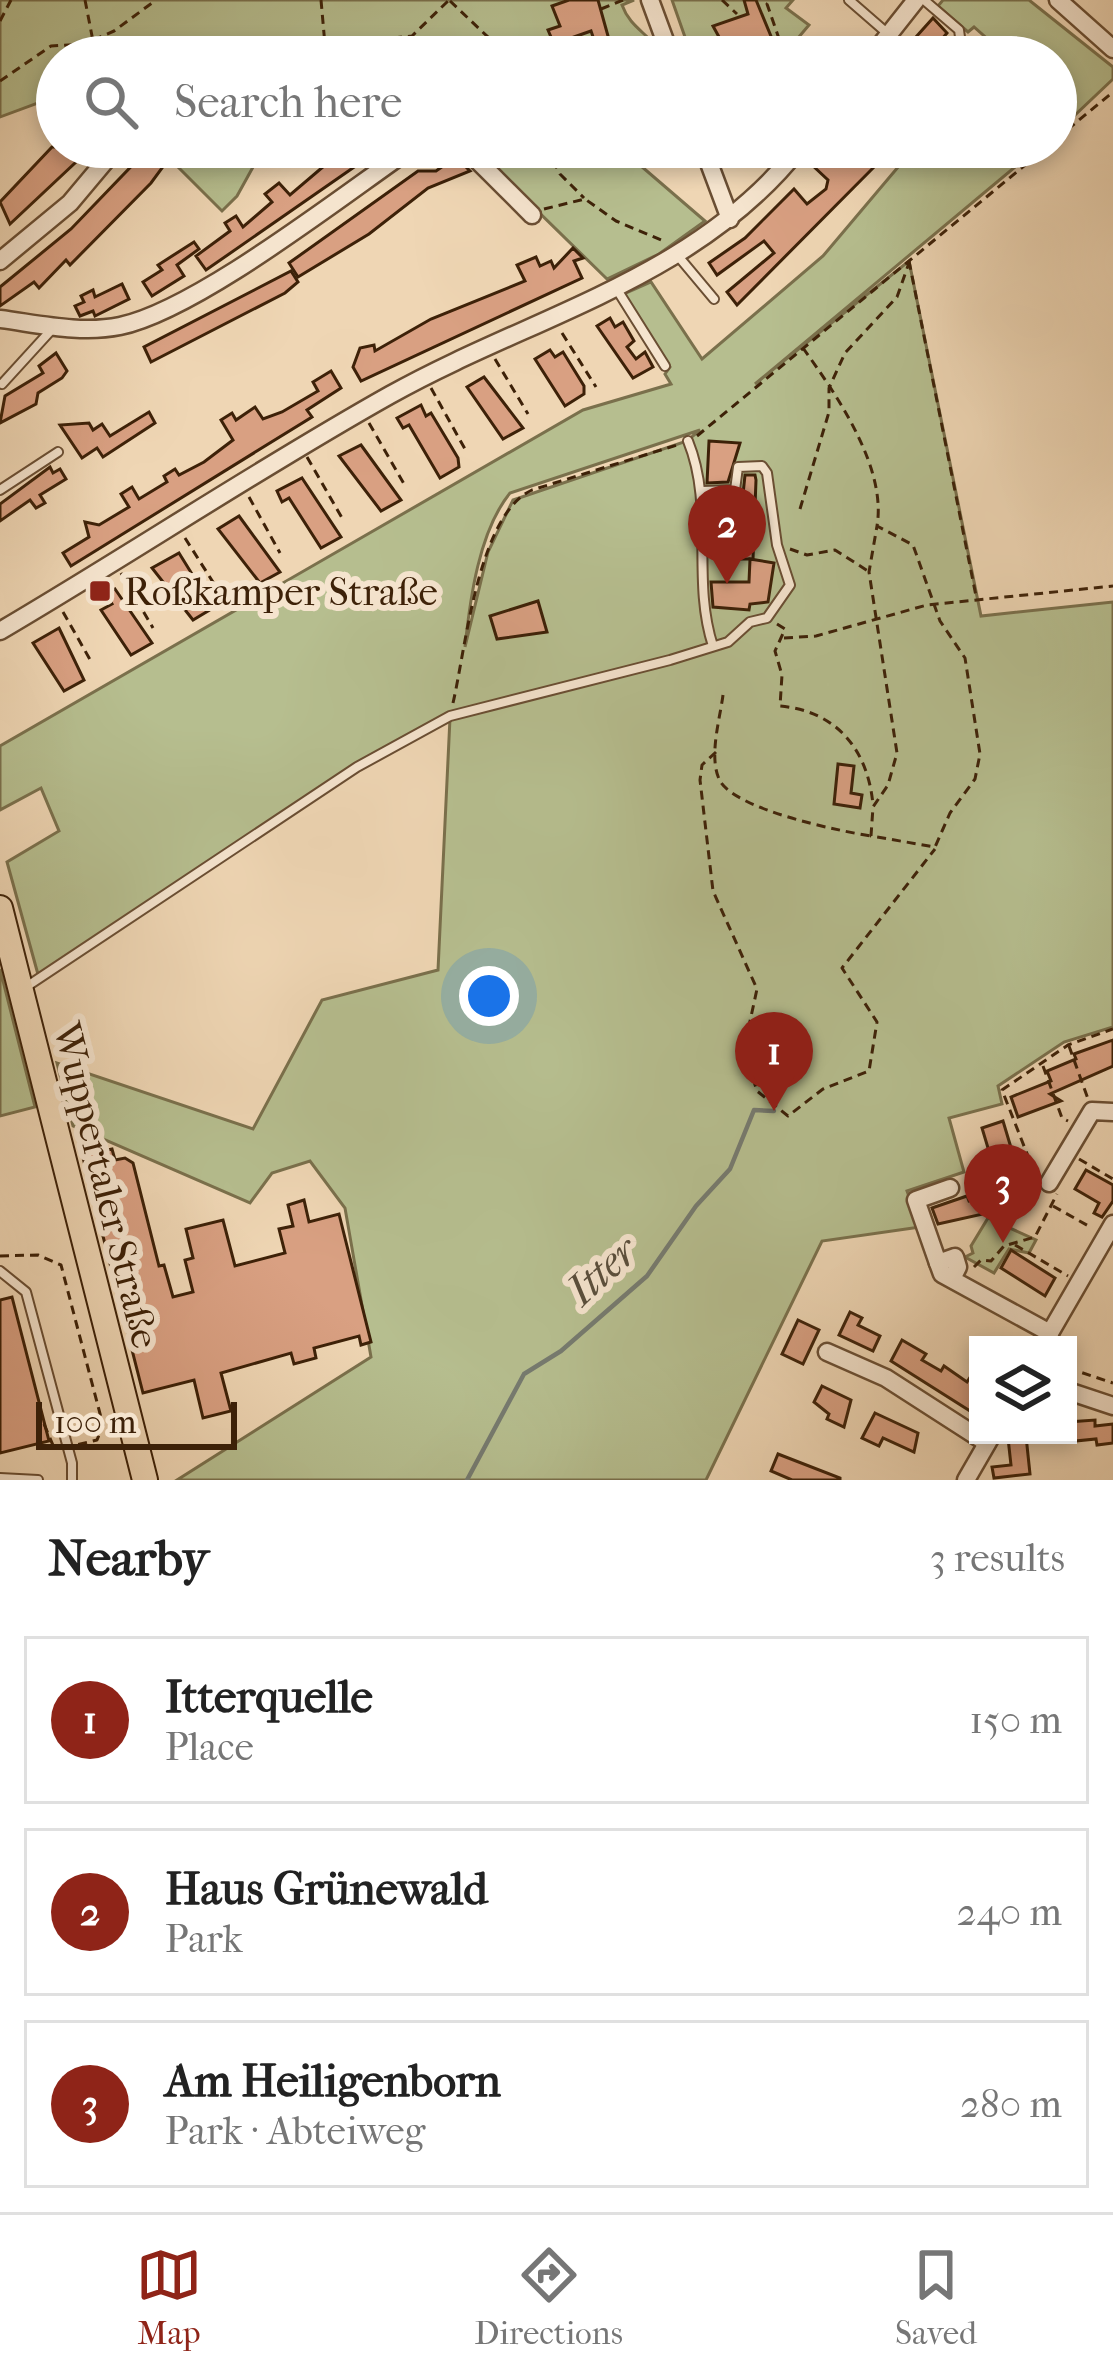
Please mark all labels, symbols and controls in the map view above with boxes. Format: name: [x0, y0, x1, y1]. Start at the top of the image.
search box: [36, 36, 1077, 168]
icon: search: [78, 69, 144, 135]
text: Search here: [174, 76, 402, 129]
pin: 2: [688, 485, 766, 584]
place label: Roßkamper Straße: [124, 569, 438, 615]
marker: Roßkamper Straße: [87, 578, 113, 604]
your location: [459, 966, 519, 1026]
pin: 1: [735, 1012, 813, 1111]
street label: Wuppertaler Straße: [43, 1017, 169, 1353]
pin: 3: [964, 1144, 1042, 1243]
water label: Itter: [555, 1225, 650, 1317]
map controls: [969, 1336, 1077, 1444]
button: layers: [969, 1336, 1077, 1444]
scale bar: [36, 1396, 237, 1449]
text: 100 m: [54, 1403, 137, 1442]
text: Nearby: [48, 1528, 209, 1588]
text: 3 results: [930, 1535, 1065, 1581]
text: Itterquelle: [165, 1671, 373, 1724]
text: 1: [83, 1697, 97, 1743]
text: 150 m: [969, 1697, 1062, 1743]
text: Place: [165, 1724, 254, 1770]
text: Haus Grünewald: [165, 1863, 488, 1916]
text: 2: [80, 1889, 100, 1935]
text: 240 m: [957, 1889, 1062, 1935]
text: Park: [165, 1916, 243, 1962]
text: Am Heiligenborn: [165, 2055, 501, 2108]
text: 3: [82, 2081, 98, 2127]
text: 280 m: [960, 2081, 1062, 2127]
text: Park · Abteiweg: [165, 2108, 425, 2154]
tab: Map: [136, 2242, 202, 2353]
tab: Directions: [474, 2242, 623, 2353]
tab: Saved: [895, 2242, 977, 2353]

